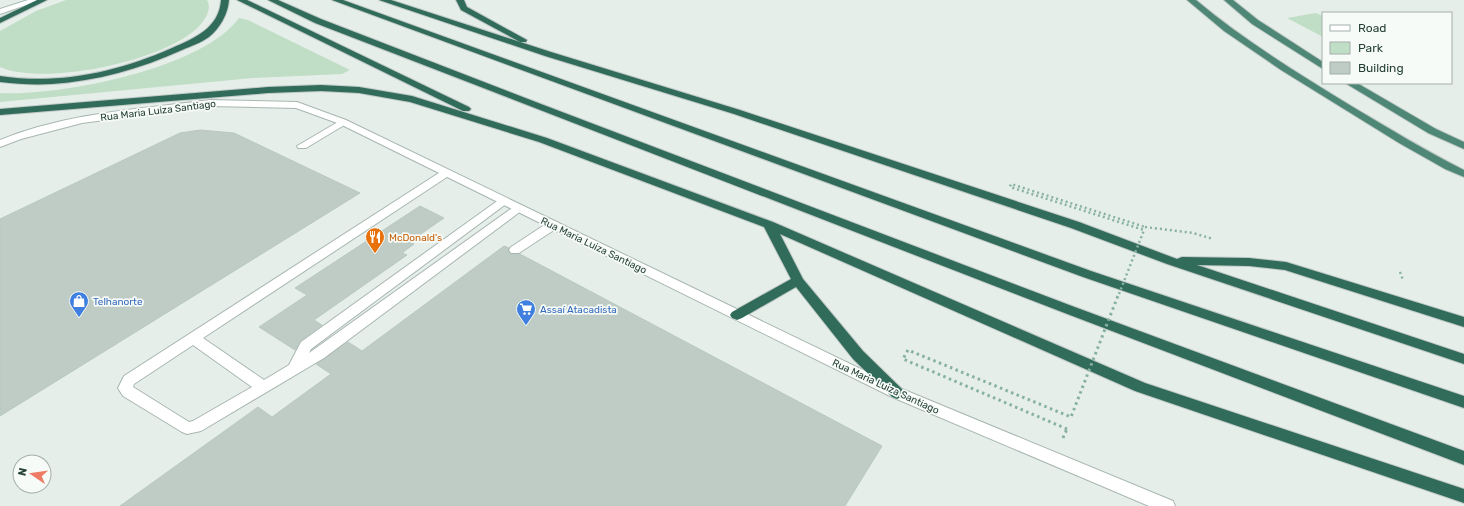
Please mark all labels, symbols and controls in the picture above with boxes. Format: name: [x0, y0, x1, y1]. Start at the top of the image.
legend: [1322, 12, 1452, 84]
text: Road: [1358, 21, 1386, 35]
text: Park: [1358, 41, 1384, 55]
text: Building: [1358, 61, 1404, 75]
street label: Rua Maria Luiza Santiago: [100, 98, 217, 124]
street label: Rua Maria Luiza Santiago: [539, 215, 649, 277]
restaurant icon: McDonald's: [364, 226, 386, 254]
place label: McDonald's: [389, 232, 442, 244]
shop icon: Telhanorte: [68, 290, 90, 318]
place label: Telhanorte: [93, 296, 143, 308]
supermarket icon: Assaí Atacadista: [515, 298, 537, 326]
place label: Assaí Atacadista: [540, 304, 617, 316]
street label: Rua Maria Luiza Santiago: [830, 357, 941, 417]
north arrow: [12, 454, 52, 494]
text: N: [16, 466, 30, 477]

